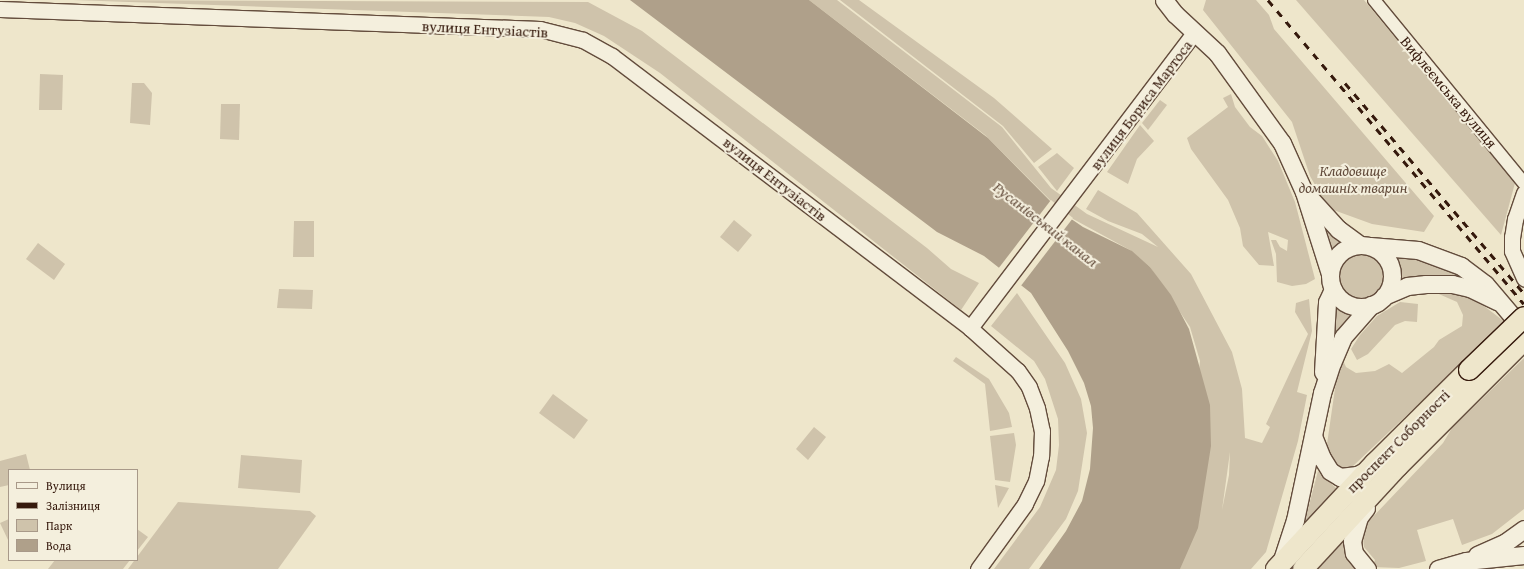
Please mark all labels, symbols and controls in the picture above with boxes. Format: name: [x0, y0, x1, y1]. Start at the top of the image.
street label: вулиця Ентузіастів: [422, 17, 548, 41]
street label: Вифлеємська вулиця: [1397, 32, 1501, 152]
street label: вулиця Бориса Мартоса: [1086, 37, 1196, 173]
street label: вулиця Ентузіастів: [720, 133, 830, 225]
park label: Кладовище домашніх тварин: [1299, 161, 1407, 196]
water label: Русанівський канал: [990, 177, 1102, 271]
street label: проспект Соборності: [1343, 386, 1453, 496]
legend: [8, 469, 138, 561]
text: Вулиця: [46, 477, 86, 494]
text: Залізниця: [46, 497, 100, 514]
text: Парк: [46, 517, 72, 534]
text: Вода: [46, 537, 71, 554]

